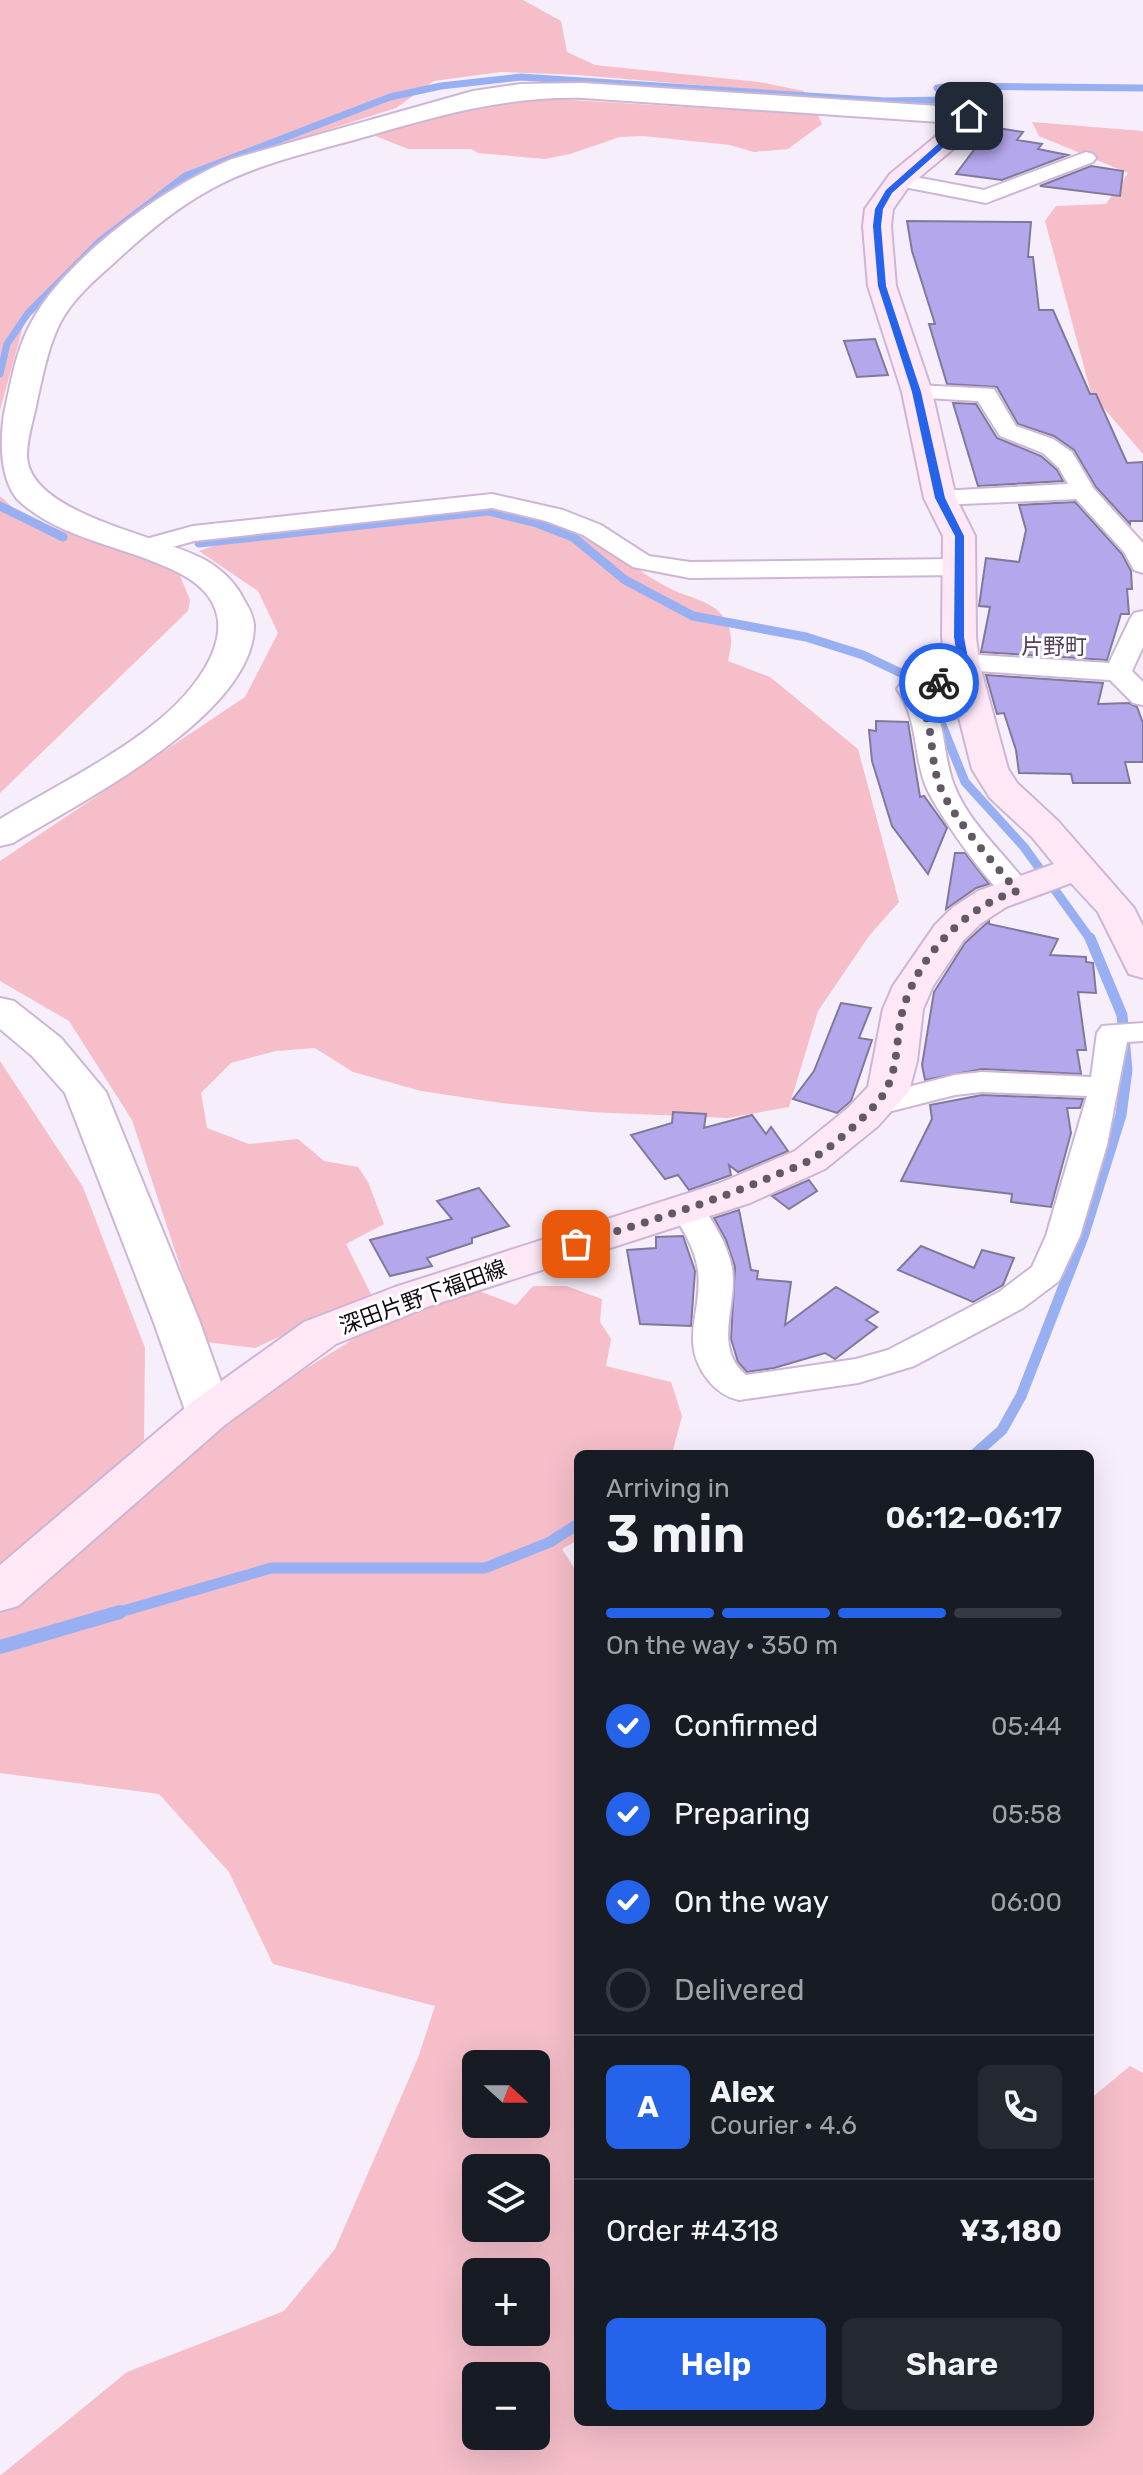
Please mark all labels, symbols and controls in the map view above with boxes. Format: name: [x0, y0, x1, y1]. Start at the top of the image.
pin: [935, 82, 1003, 150]
icon: home: [947, 94, 991, 138]
district label: 片野町: [1021, 633, 1087, 660]
courier: [899, 643, 979, 723]
icon: bike: [917, 661, 961, 705]
pin: [542, 1210, 610, 1278]
icon: bag: [554, 1222, 598, 1266]
street label: 深田片野下福田線: [336, 1254, 510, 1340]
text: Arriving in: [606, 1473, 730, 1504]
text: 06:12–06:17: [886, 1500, 1062, 1536]
text: 3 min: [606, 1503, 745, 1565]
text: On the way · 350 m: [606, 1630, 838, 1661]
icon: check: [606, 1704, 650, 1748]
text: Confirmed: [674, 1708, 818, 1744]
text: 05:44: [991, 1711, 1062, 1742]
icon: check: [606, 1792, 650, 1836]
text: Preparing: [674, 1796, 810, 1832]
text: 05:58: [991, 1799, 1062, 1830]
icon: check: [606, 1880, 650, 1924]
text: On the way: [674, 1884, 829, 1920]
text: 06:00: [990, 1887, 1062, 1918]
text: Delivered: [674, 1972, 805, 2008]
north arrow: [462, 2050, 550, 2138]
map controls: [462, 2050, 550, 2450]
button: phone: [978, 2065, 1062, 2149]
text: Alex: [710, 2074, 775, 2110]
text: A: [637, 2089, 659, 2125]
text: Courier · 4.6: [710, 2110, 857, 2141]
button: layers: [462, 2154, 550, 2242]
text: Order #4318: [606, 2213, 779, 2249]
text: ¥3,180: [960, 2213, 1062, 2249]
button: +: [462, 2258, 550, 2346]
button: Help: [606, 2318, 826, 2410]
button: Share: [842, 2318, 1062, 2410]
button: −: [462, 2362, 550, 2450]

